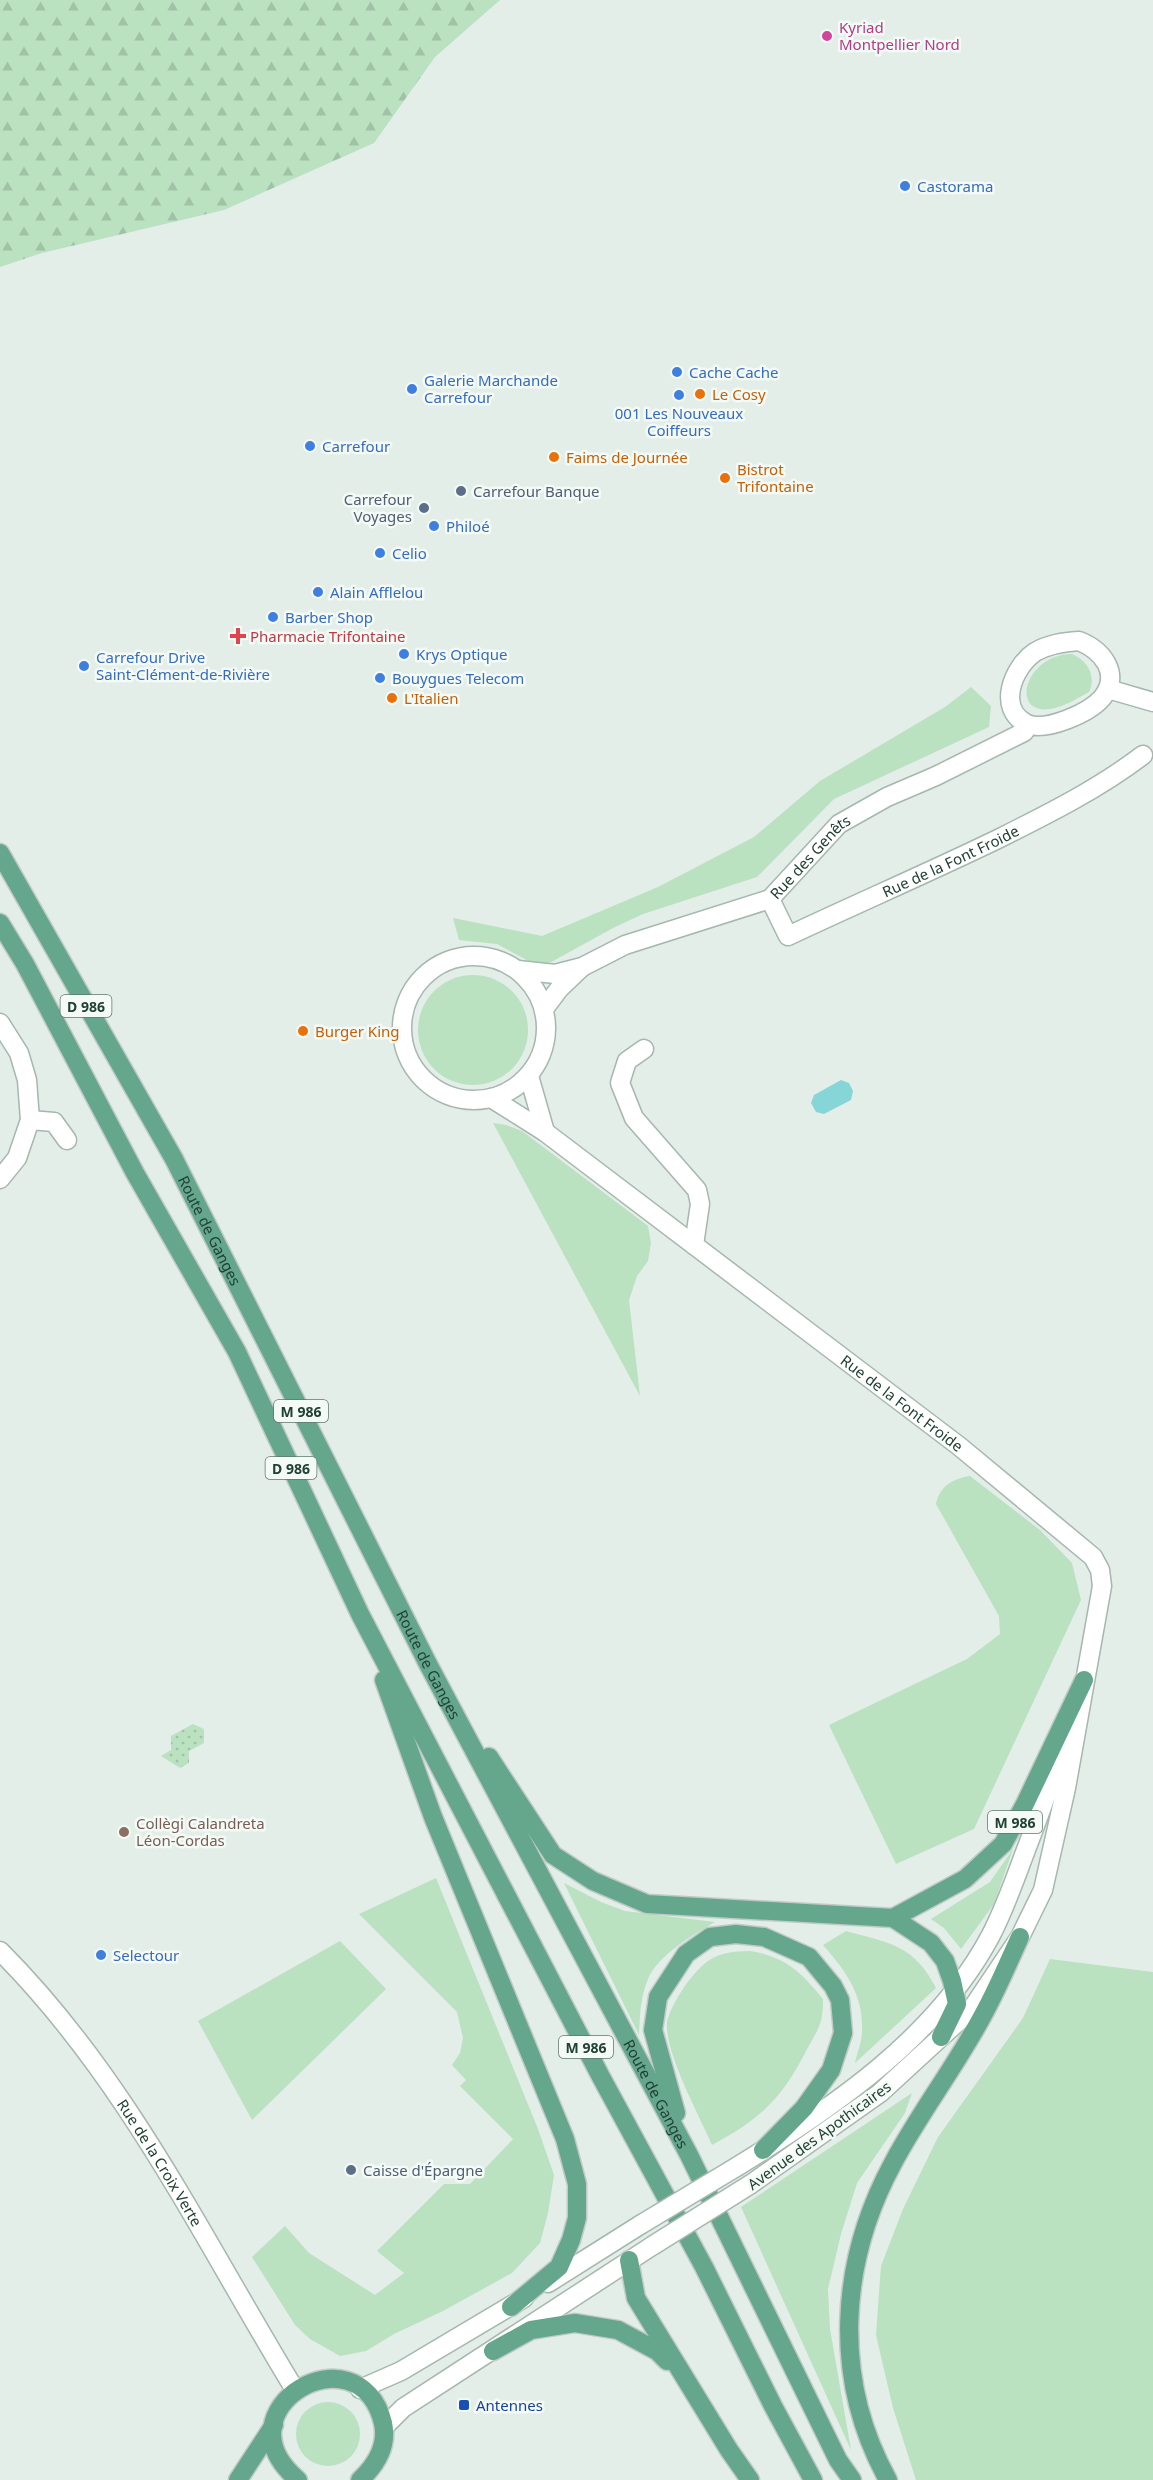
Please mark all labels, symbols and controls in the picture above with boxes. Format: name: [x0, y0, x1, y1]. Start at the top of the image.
place label: Kyriad Montpellier Nord: [839, 17, 960, 54]
marker: Kyriad Montpellier Nord: [820, 29, 834, 43]
place label: Castorama: [917, 176, 993, 196]
marker: Castorama: [898, 179, 912, 193]
place label: Cache Cache: [689, 362, 779, 382]
marker: Cache Cache: [670, 365, 684, 379]
place label: Galerie Marchande Carrefour: [424, 370, 558, 407]
marker: Galerie Marchande Carrefour: [405, 382, 419, 396]
place label: Le Cosy: [712, 384, 766, 404]
marker: Le Cosy: [693, 387, 707, 401]
marker: 001 Les Nouveaux Coiffeurs: [672, 388, 686, 402]
place label: 001 Les Nouveaux Coiffeurs: [615, 403, 743, 440]
place label: Carrefour: [322, 436, 390, 456]
marker: Carrefour: [303, 439, 317, 453]
place label: Faims de Journée: [566, 447, 688, 467]
marker: Faims de Journée: [547, 450, 561, 464]
place label: Bistrot Trifontaine: [737, 459, 814, 496]
marker: Bistrot Trifontaine: [718, 471, 732, 485]
place label: Carrefour Banque: [473, 481, 599, 501]
marker: Carrefour Banque: [454, 484, 468, 498]
place label: Carrefour Voyages: [344, 489, 412, 526]
marker: Carrefour Voyages: [417, 501, 431, 515]
place label: Philoé: [446, 516, 490, 536]
marker: Philoé: [427, 519, 441, 533]
place label: Celio: [392, 543, 427, 563]
marker: Celio: [373, 546, 387, 560]
place label: Alain Afflelou: [330, 582, 423, 602]
marker: Alain Afflelou: [311, 585, 325, 599]
place label: Barber Shop: [285, 607, 373, 627]
marker: Barber Shop: [266, 610, 280, 624]
place label: Pharmacie Trifontaine: [250, 626, 405, 646]
marker: Pharmacie Trifontaine: [231, 629, 245, 643]
place label: Krys Optique: [416, 644, 507, 664]
place label: Carrefour Drive Saint-Clément-de-Rivière: [96, 647, 270, 684]
marker: Krys Optique: [397, 647, 411, 661]
marker: Carrefour Drive Saint-Clément-de-Rivière: [77, 659, 91, 673]
place label: Bouygues Telecom: [392, 668, 524, 688]
marker: Bouygues Telecom: [373, 671, 387, 685]
place label: L'Italien: [404, 688, 458, 708]
marker: L'Italien: [385, 691, 399, 705]
street label: Rue des Genêts: [765, 810, 854, 903]
street label: Rue de la Font Froide: [879, 820, 1022, 901]
road number: D 986: [60, 995, 112, 1017]
place label: Burger King: [315, 1021, 400, 1041]
marker: Burger King: [296, 1024, 310, 1038]
street label: Route de Ganges: [174, 1172, 246, 1289]
street label: Rue de la Font Froide: [837, 1350, 967, 1456]
road number: M 986: [274, 1400, 328, 1422]
road number: D 986: [266, 1457, 316, 1479]
street label: Route de Ganges: [392, 1606, 465, 1723]
road number: M 986: [988, 1811, 1042, 1833]
place label: Collègi Calandreta Léon-Cordas: [136, 1813, 265, 1850]
marker: Collègi Calandreta Léon-Cordas: [117, 1825, 131, 1839]
place label: Selectour: [113, 1945, 179, 1965]
marker: Selectour: [94, 1948, 108, 1962]
road number: M 986: [559, 2036, 613, 2058]
street label: Route de Ganges: [619, 2036, 694, 2152]
street label: Avenue des Apothicaires: [743, 2076, 895, 2194]
street label: Rue de la Croix Verte: [113, 2095, 207, 2230]
place label: Caisse d'Épargne: [363, 2160, 483, 2180]
marker: Caisse d'Épargne: [344, 2163, 358, 2177]
place label: Antennes: [476, 2395, 543, 2415]
marker: Antennes: [457, 2398, 471, 2412]

